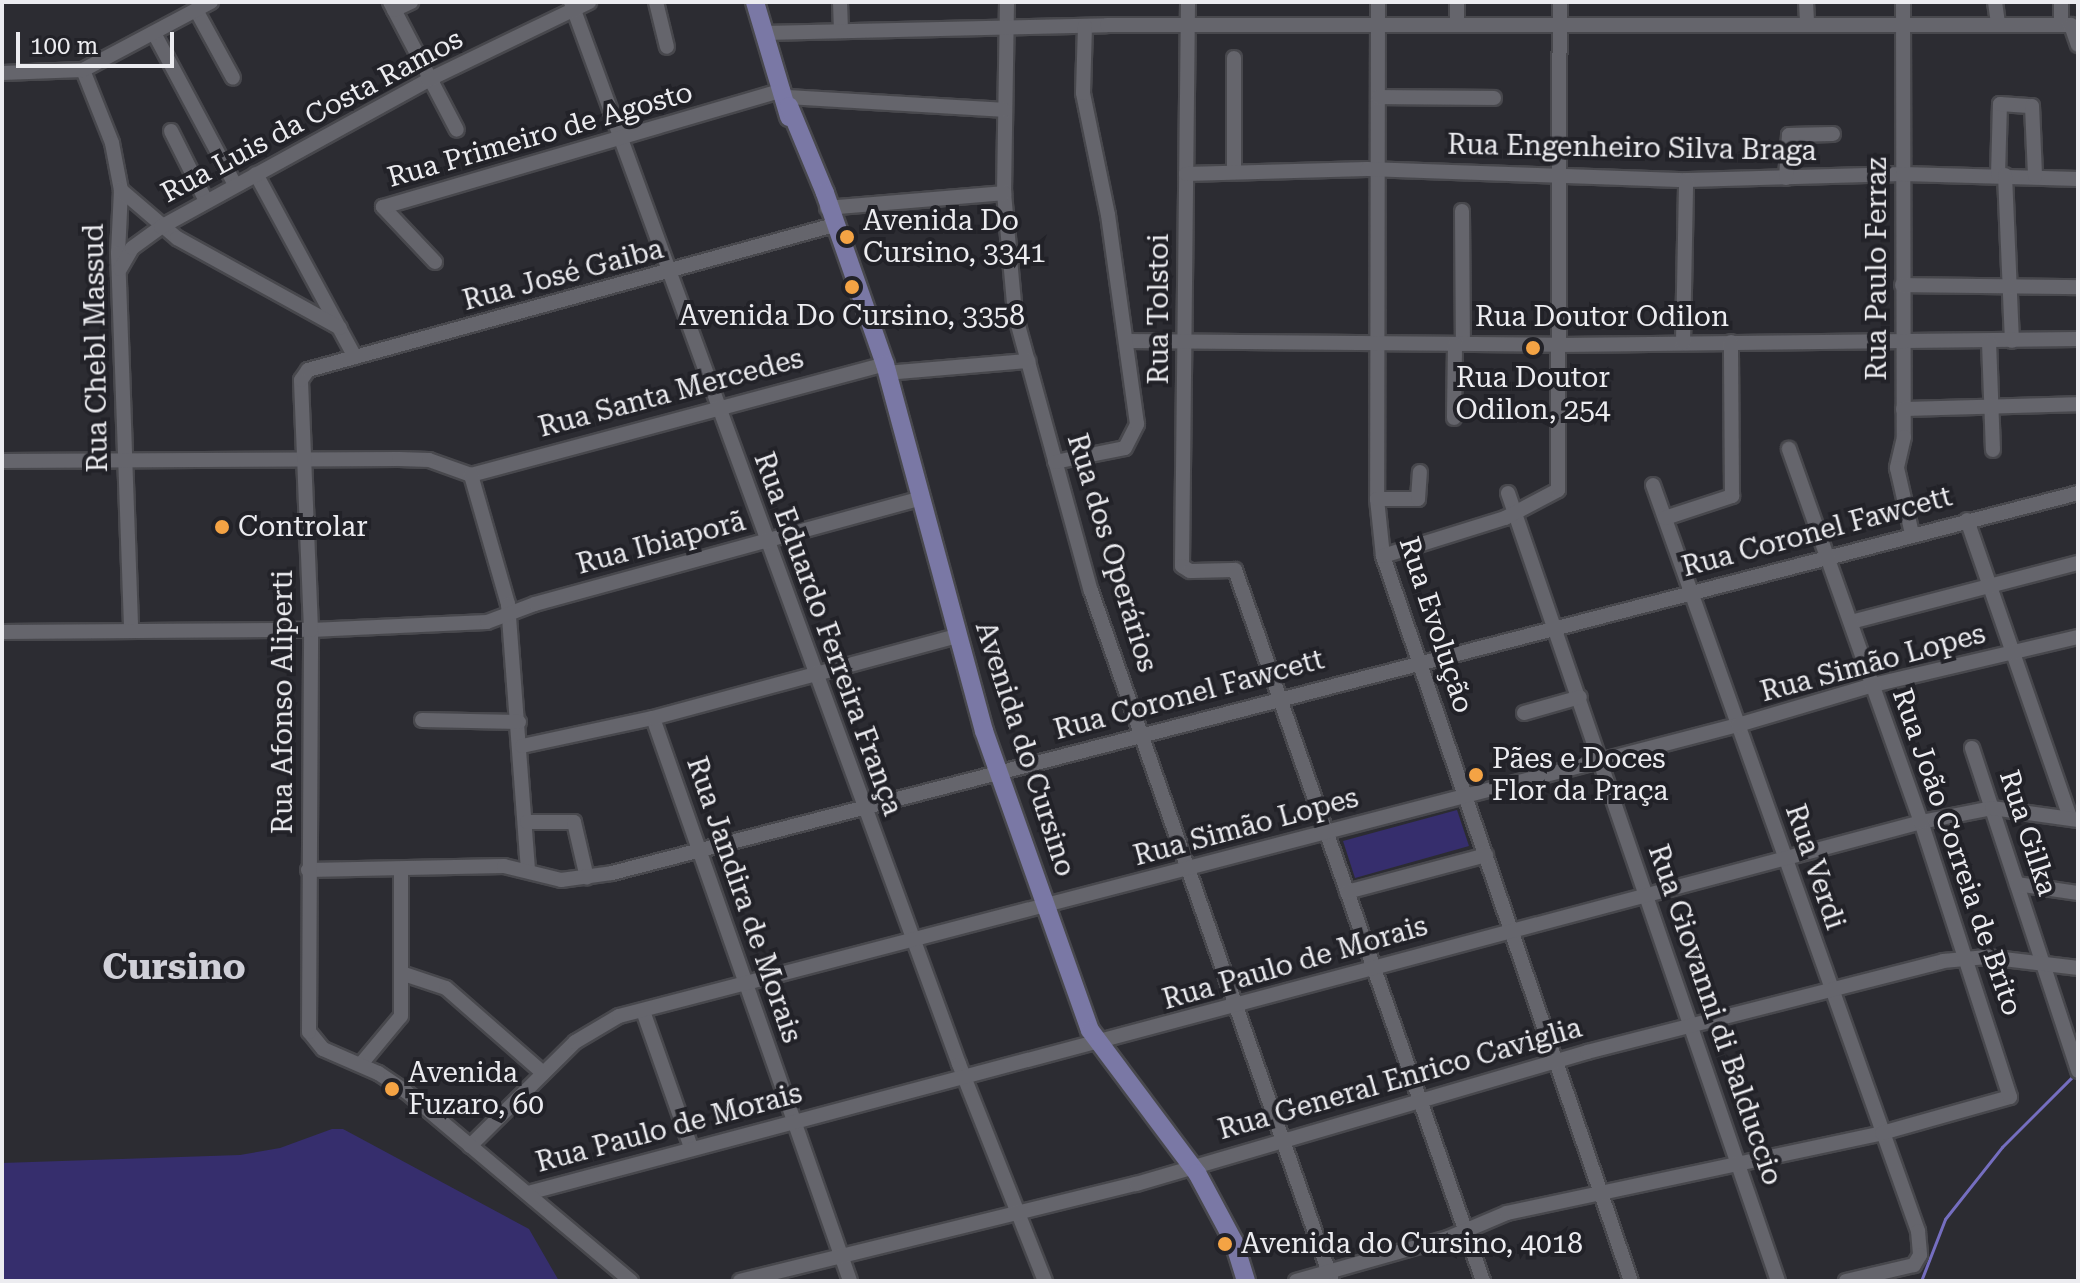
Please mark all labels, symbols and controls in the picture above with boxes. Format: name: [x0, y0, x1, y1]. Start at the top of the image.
scale bar: [20, 16, 178, 66]
street label: Rua Luis da Costa Ramos: [155, 22, 469, 210]
text: 100 m: [30, 32, 98, 60]
street label: Rua Primeiro de Agosto: [384, 75, 696, 195]
street label: Rua Engenheiro Silva Braga: [1447, 128, 1817, 168]
street label: Rua Paulo Ferraz: [1860, 157, 1894, 381]
place label: Avenida Do Cursino, 3341: [863, 204, 1046, 270]
street label: Rua Chebl Massud: [77, 223, 115, 473]
marker: Avenida Do Cursino, 3341: [838, 228, 856, 246]
street label: Rua José Gaiba: [459, 232, 667, 318]
street label: Rua Tolstoi: [1142, 234, 1176, 384]
marker: Avenida Do Cursino, 3358: [843, 278, 861, 296]
place label: Avenida Do Cursino, 3358: [679, 299, 1025, 333]
street label: Rua Doutor Odilon: [1475, 300, 1729, 334]
marker: Rua Doutor Odilon, 254: [1524, 339, 1542, 357]
street label: Rua Santa Mercedes: [535, 341, 807, 445]
place label: Rua Doutor Odilon, 254: [1455, 361, 1611, 427]
street label: Rua dos Operários: [1060, 430, 1164, 676]
street label: Rua Eduardo Ferreira França: [747, 448, 909, 820]
street label: Rua Coronel Fawcett: [1678, 480, 1956, 584]
street label: Rua Ibiaporã: [573, 504, 749, 582]
place label: Controlar: [238, 510, 368, 544]
marker: Controlar: [213, 518, 231, 536]
street label: Rua Evolução: [1392, 533, 1480, 717]
street label: Rua Afonso Aliperti: [266, 570, 300, 834]
street label: Avenida do Cursino: [968, 617, 1082, 881]
street label: Rua Simão Lopes: [1757, 617, 1989, 709]
street label: Rua Coronel Fawcett: [1050, 643, 1328, 747]
street label: Rua João Correia de Brito: [1885, 684, 2029, 1020]
place label: Pães e Doces Flor da Praça: [1492, 742, 1668, 808]
street label: Rua Jandira de Morais: [679, 753, 809, 1047]
marker: Pães e Doces Flor da Praça: [1467, 766, 1485, 784]
street label: Rua Gilka: [1992, 766, 2064, 900]
street label: Rua Simão Lopes: [1130, 781, 1362, 873]
street label: Rua Verdi: [1778, 800, 1852, 934]
street label: Rua Giovanni di Balduccio: [1641, 840, 1789, 1190]
street label: Rua Paulo de Morais: [1159, 909, 1431, 1017]
district label: Cursino: [102, 946, 246, 990]
street label: Rua General Enrico Caviglia: [1214, 1011, 1586, 1147]
place label: Avenida Fuzaro, 60: [408, 1056, 544, 1122]
street label: Rua Paulo de Morais: [532, 1076, 806, 1180]
marker: Avenida Fuzaro, 60: [383, 1080, 401, 1098]
place label: Avenida do Cursino, 4018: [1241, 1227, 1583, 1261]
marker: Avenida do Cursino, 4018: [1216, 1235, 1234, 1253]

